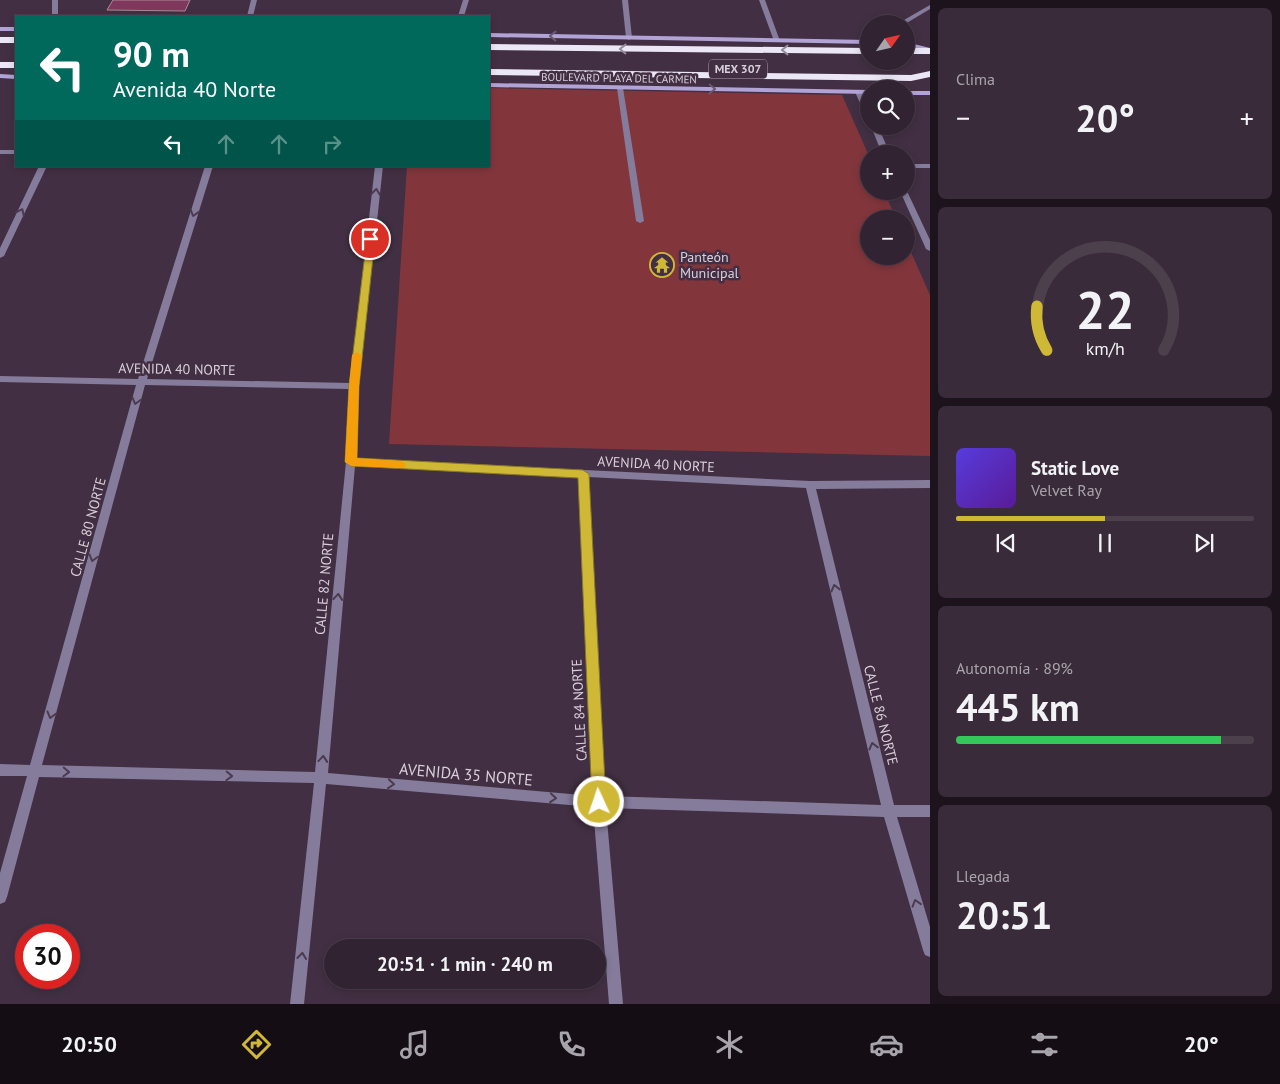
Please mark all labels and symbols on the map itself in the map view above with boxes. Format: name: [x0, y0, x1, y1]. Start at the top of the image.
north arrow: [860, 15, 915, 70]
one-way arrow: [549, 31, 557, 42]
one-way arrow: [618, 44, 626, 54]
one-way arrow: [781, 45, 788, 55]
road number: MEX 307: [709, 60, 767, 78]
street label: BOULEVARD PLAYA DEL CARMEN: [541, 70, 697, 86]
one-way arrow: [709, 84, 717, 95]
one-way arrow: [370, 187, 381, 195]
one-way arrow: [15, 208, 25, 217]
one-way arrow: [190, 208, 200, 216]
pin: [349, 218, 391, 260]
place label: Panteón Municipal: [680, 248, 739, 282]
temple icon: Panteón Municipal: [649, 252, 675, 278]
street label: AVENIDA 40 NORTE: [118, 359, 236, 379]
one-way arrow: [131, 397, 142, 406]
street label: AVENIDA 40 NORTE: [597, 452, 715, 476]
street label: CALLE 80 NORTE: [66, 475, 110, 579]
street label: CALLE 82 NORTE: [311, 532, 337, 636]
one-way arrow: [89, 554, 99, 562]
one-way arrow: [830, 584, 841, 593]
one-way arrow: [332, 593, 343, 601]
street label: CALLE 84 NORTE: [567, 658, 591, 762]
street label: CALLE 86 NORTE: [860, 663, 902, 767]
one-way arrow: [46, 711, 57, 720]
one-way arrow: [868, 742, 879, 751]
one-way arrow: [317, 755, 328, 763]
street label: AVENIDA 35 NORTE: [398, 758, 534, 790]
one-way arrow: [62, 766, 70, 777]
one-way arrow: [225, 771, 233, 781]
position arrow: [572, 775, 624, 827]
one-way arrow: [387, 779, 395, 790]
one-way arrow: [549, 792, 557, 803]
one-way arrow: [912, 899, 922, 907]
speed limit sign: 30: [15, 924, 80, 989]
one-way arrow: [296, 951, 307, 959]

